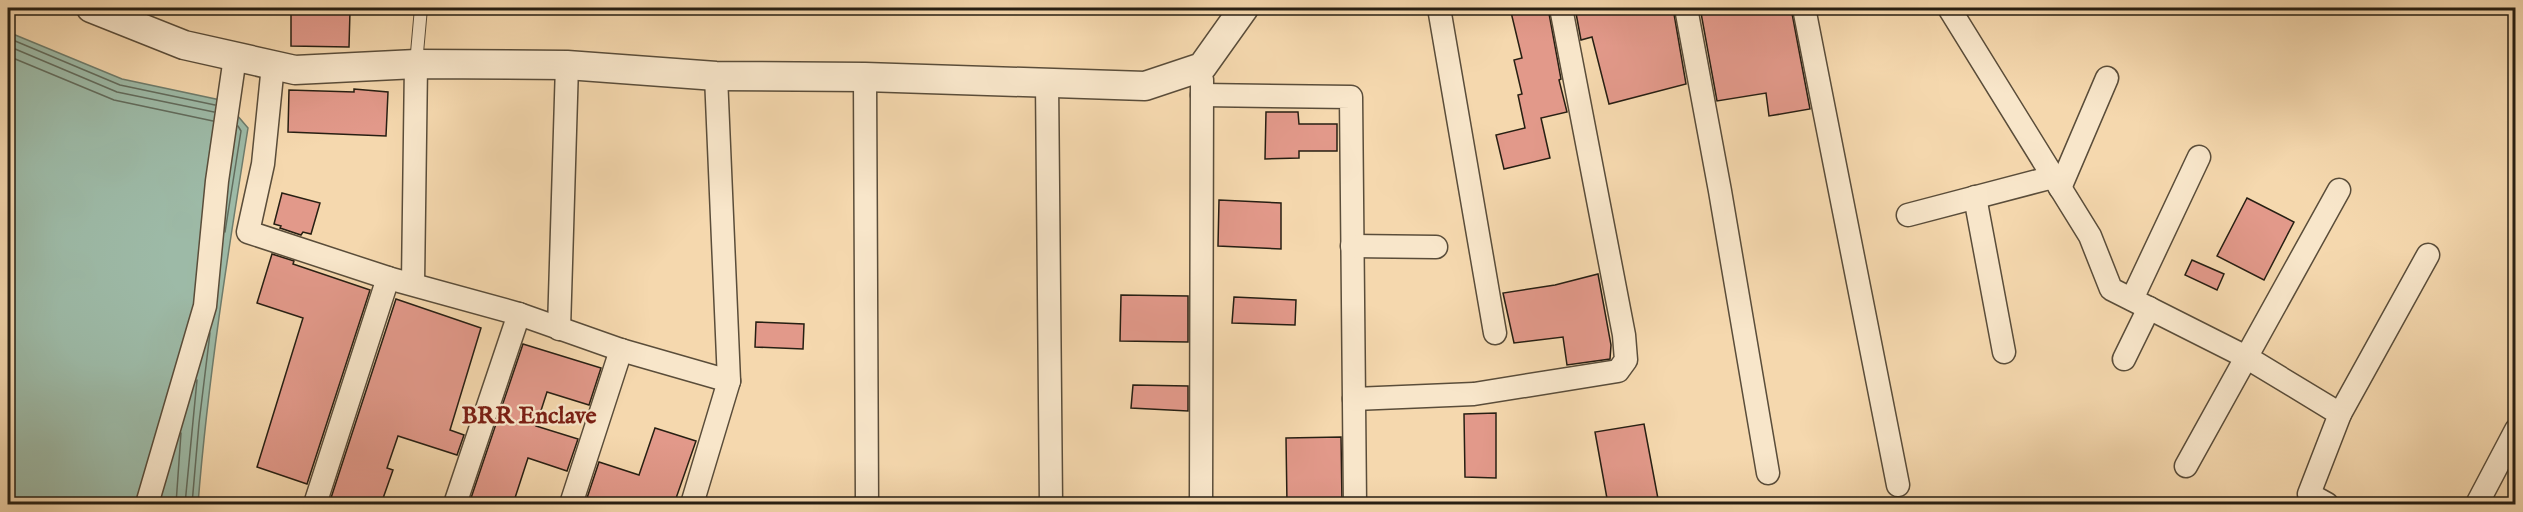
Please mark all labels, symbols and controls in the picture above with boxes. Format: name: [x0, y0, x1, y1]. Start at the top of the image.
district label: BRR Enclave: [461, 401, 597, 432]

